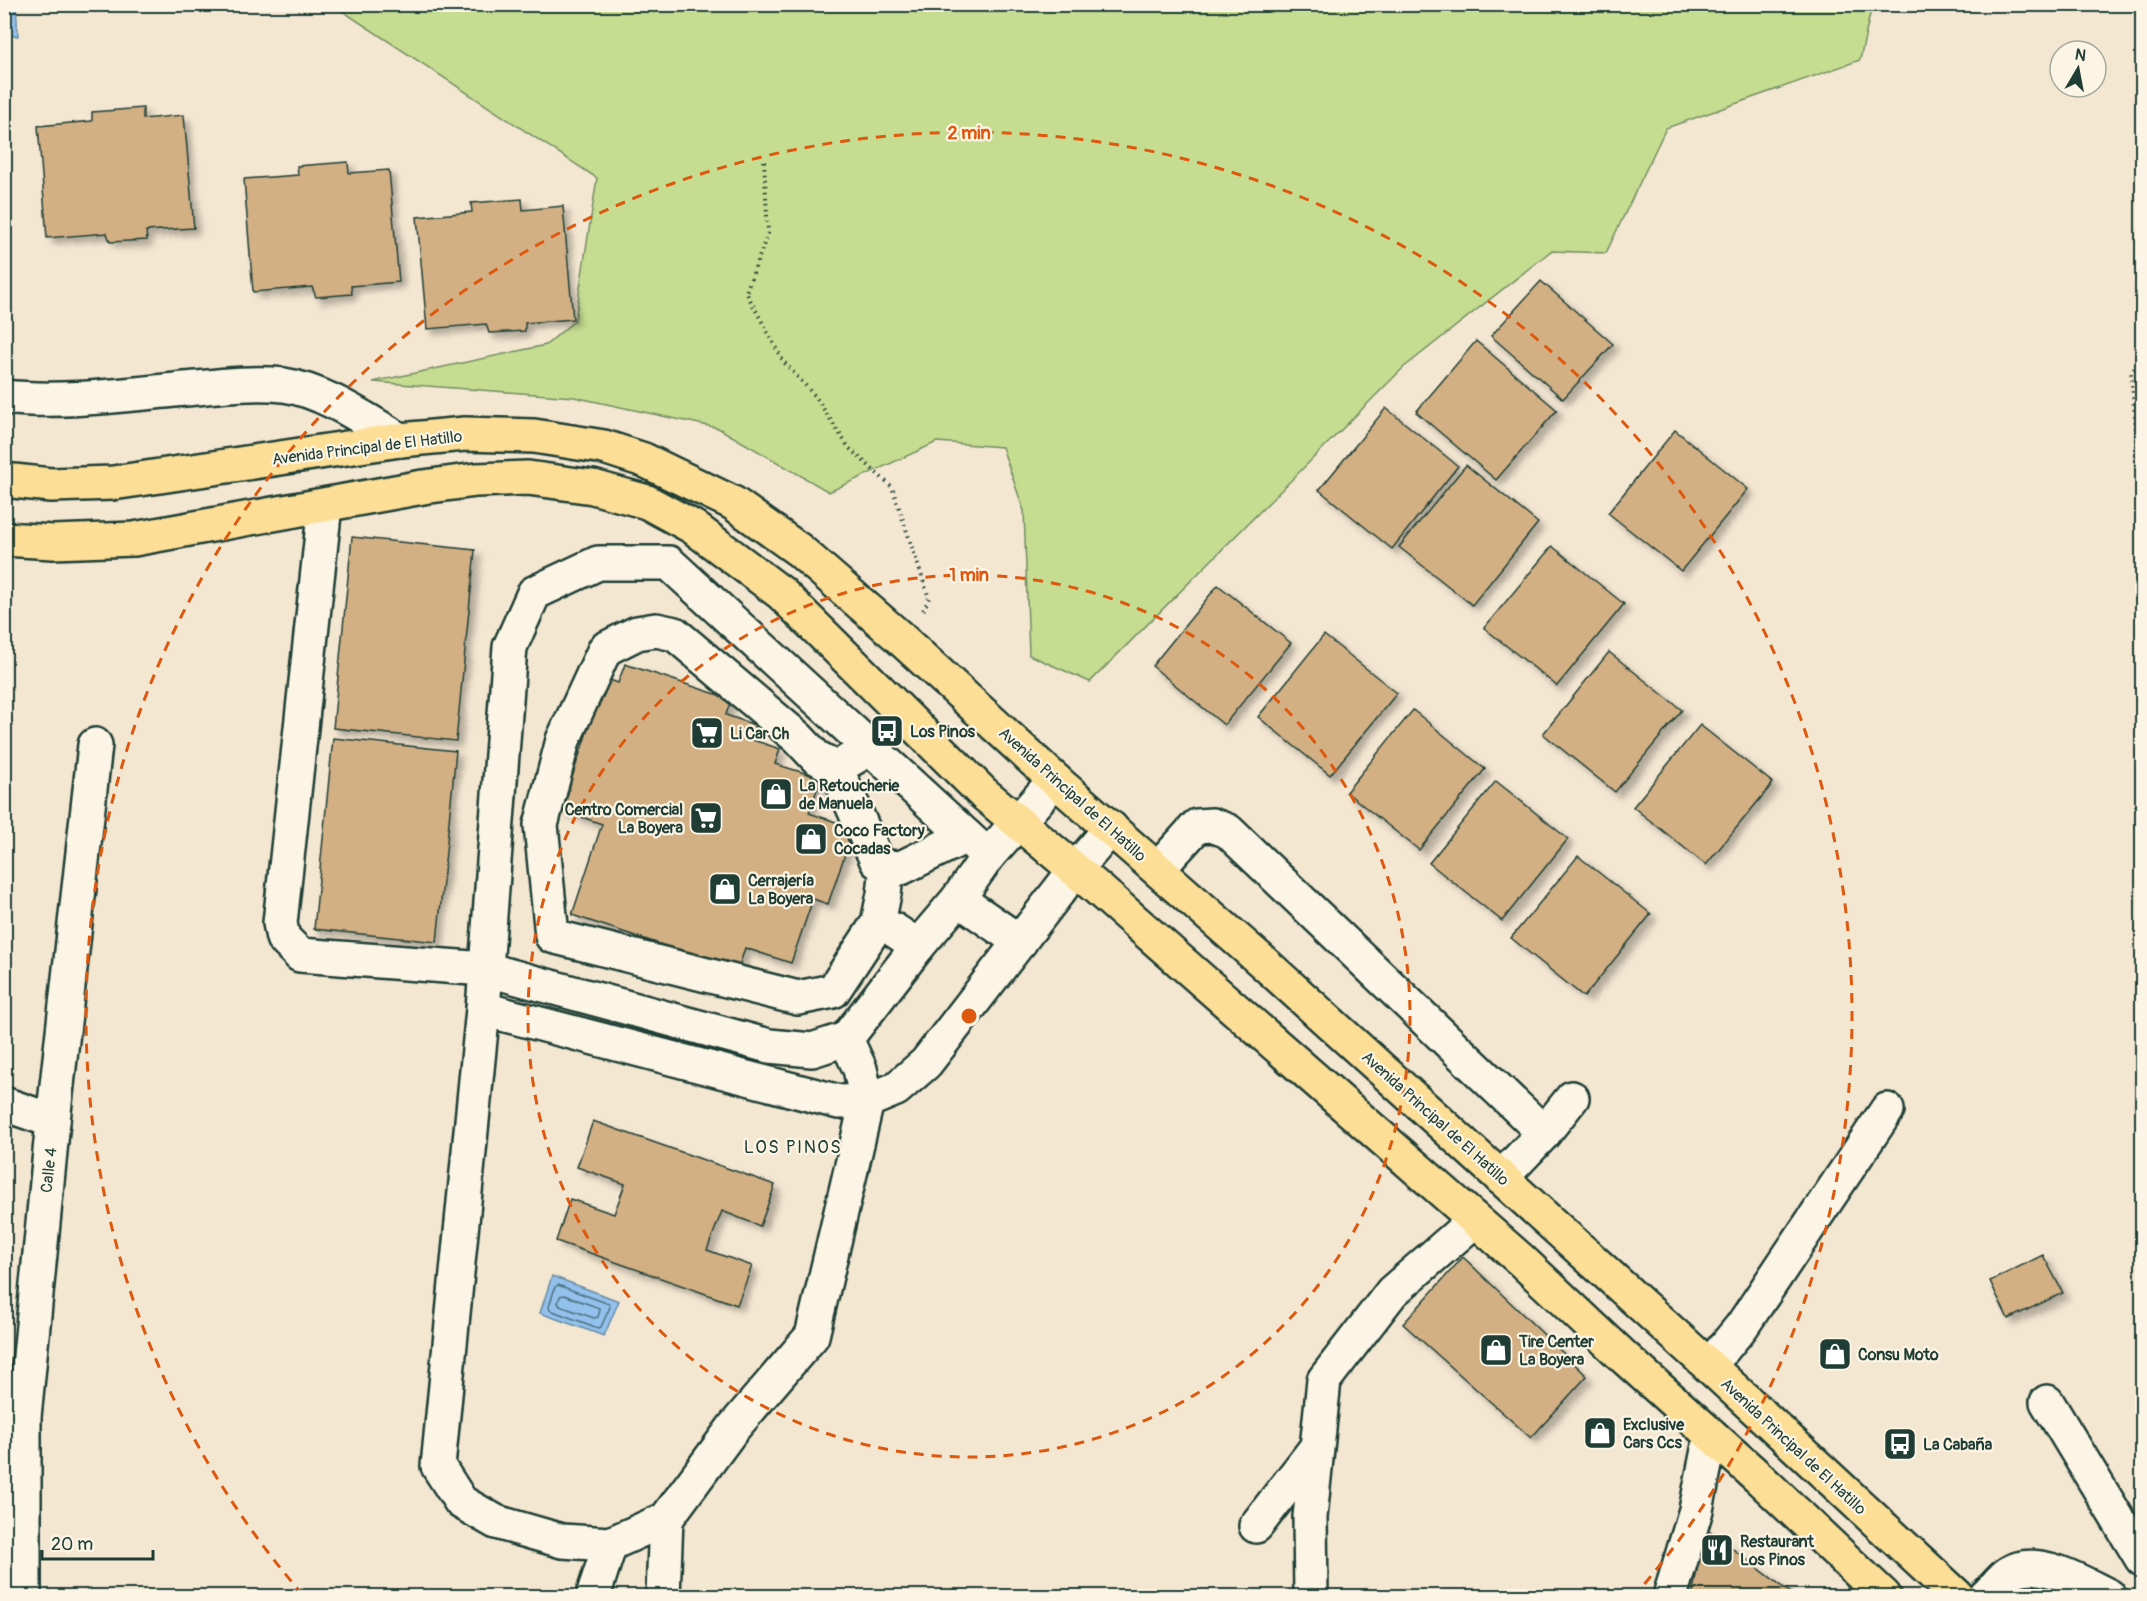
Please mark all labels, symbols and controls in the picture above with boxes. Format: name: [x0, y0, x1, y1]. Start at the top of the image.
north arrow: [2048, 39, 2108, 99]
text: N: [2073, 44, 2088, 66]
text: 2 min: [947, 122, 991, 145]
street label: Avenida Principal de El Hatillo: [271, 426, 464, 470]
text: 1 min: [949, 564, 989, 587]
bus stop icon: Los Pinos: [869, 713, 905, 749]
supermarket icon: Li Car Ch: [689, 715, 725, 751]
place label: Los Pinos: [910, 722, 976, 742]
street label: Avenida Principal de El Hatillo: [994, 723, 1151, 867]
place label: Li Car Ch: [730, 724, 790, 744]
shop icon: La Retoucherie de Manuela: [758, 776, 794, 812]
place label: La Retoucherie de Manuela: [799, 776, 900, 814]
place label: Centro Comercial La Boyera: [565, 800, 684, 838]
supermarket icon: Centro Comercial La Boyera: [688, 800, 724, 836]
shop icon: Coco Factory Cocadas: [793, 821, 829, 857]
place label: Coco Factory Cocadas: [834, 821, 925, 859]
shop icon: Cerrajería La Boyera: [707, 871, 743, 907]
place label: Cerrajería La Boyera: [748, 871, 814, 909]
centre of rings: [959, 1006, 979, 1026]
street label: Avenida Principal de El Hatillo: [1357, 1047, 1514, 1191]
district label: LOS PINOS: [744, 1136, 842, 1159]
street label: Calle 4: [37, 1146, 61, 1194]
shop icon: Tire Center La Boyera: [1478, 1332, 1514, 1368]
place label: Tire Center La Boyera: [1518, 1332, 1594, 1370]
shop icon: Consu Moto: [1817, 1336, 1853, 1372]
place label: Consu Moto: [1858, 1345, 1939, 1365]
street label: Avenida Principal de El Hatillo: [1716, 1374, 1871, 1520]
shop icon: Exclusive Cars Ccs: [1582, 1415, 1618, 1451]
place label: Exclusive Cars Ccs: [1623, 1415, 1685, 1453]
bus stop icon: La Cabaña: [1882, 1426, 1918, 1462]
place label: La Cabaña: [1923, 1435, 1993, 1455]
scale bar: [42, 1523, 153, 1561]
restaurant icon: Restaurant Los Pinos: [1699, 1532, 1735, 1568]
place label: Restaurant Los Pinos: [1740, 1532, 1814, 1570]
text: 20 m: [51, 1533, 93, 1556]

